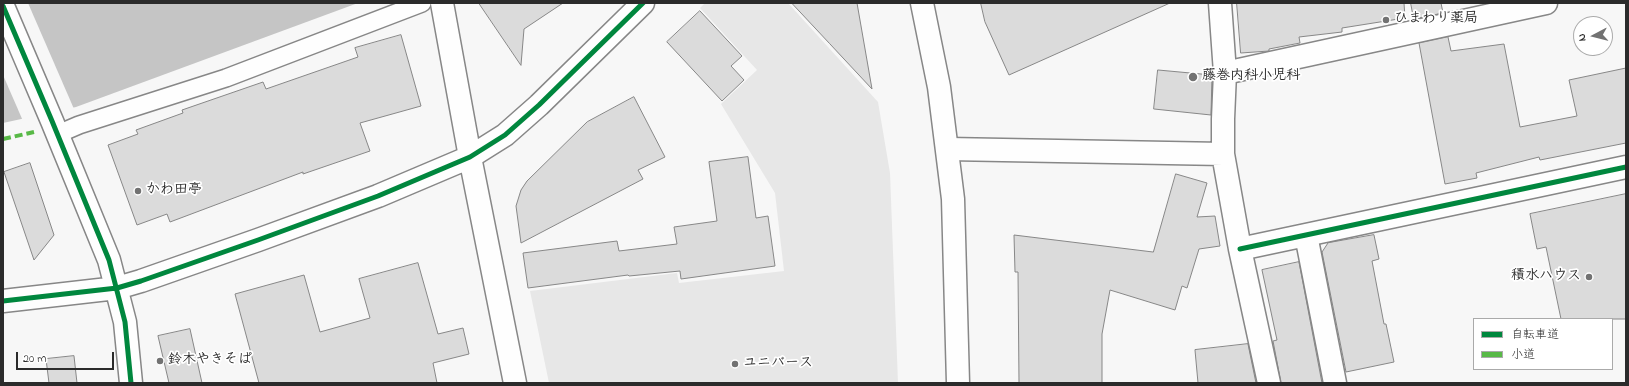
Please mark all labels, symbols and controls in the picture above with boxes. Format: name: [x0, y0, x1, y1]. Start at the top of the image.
place label: ひまわり薬局: [1394, 12, 1478, 28]
marker: ひまわり薬局: [1381, 15, 1391, 25]
north arrow: [1573, 16, 1613, 56]
text: N: [1574, 33, 1590, 42]
place label: 藤巻内科小児科: [1202, 69, 1300, 85]
marker: 藤巻内科小児科: [1187, 71, 1199, 83]
place label: かわ田亭: [146, 183, 202, 199]
marker: かわ田亭: [133, 186, 143, 196]
place label: 積水ハウス: [1511, 269, 1581, 285]
marker: 積水ハウス: [1584, 272, 1594, 282]
legend: [1473, 318, 1613, 370]
text: 自転車道: [1511, 326, 1559, 344]
scale bar: [18, 344, 116, 370]
text: 小道: [1511, 346, 1535, 364]
text: 20 m: [23, 350, 46, 368]
place label: 鈴木やきそぱ: [168, 353, 252, 369]
marker: 鈴木やきそぱ: [155, 356, 165, 366]
place label: ユニバース: [743, 356, 813, 372]
marker: ユニバース: [730, 359, 740, 369]

